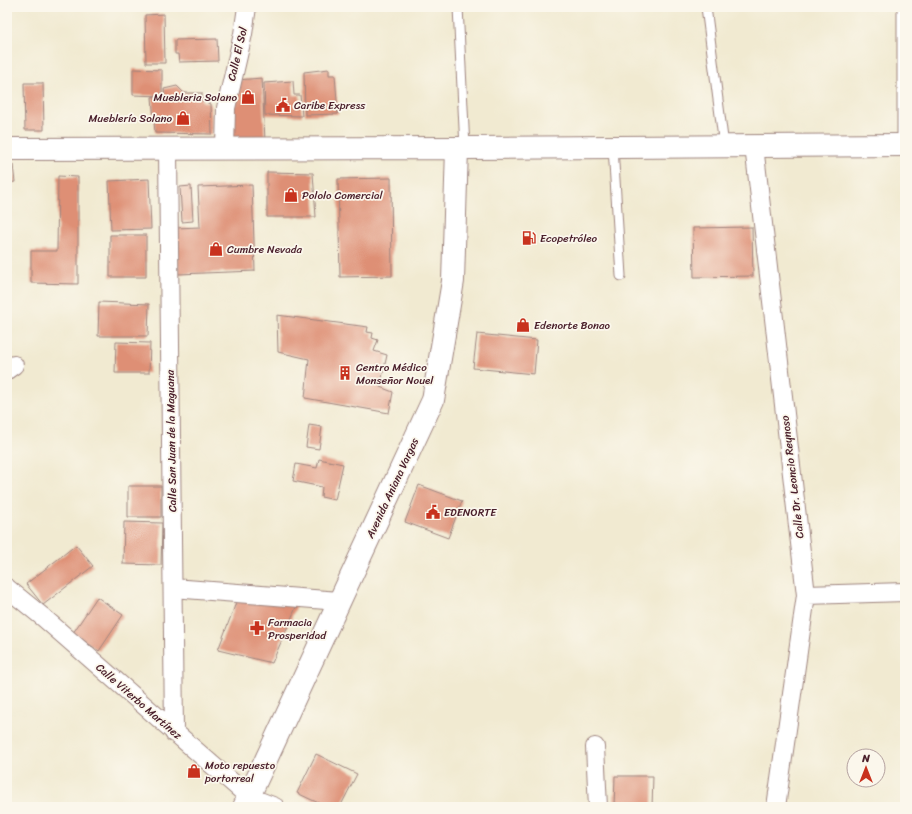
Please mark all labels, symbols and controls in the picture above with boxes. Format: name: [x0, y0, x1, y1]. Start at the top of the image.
street label: Calle El Sol: [222, 24, 253, 83]
place label: Muebleria Solano: [154, 88, 237, 107]
shop icon: Muebleria Solano: [240, 89, 256, 105]
place label: Caribe Express: [294, 96, 366, 115]
public building icon: Caribe Express: [275, 97, 291, 113]
place label: Mueblería Solano: [88, 109, 172, 128]
shop icon: Mueblería Solano: [175, 110, 191, 126]
place label: Pololo Comercial: [302, 186, 384, 205]
shop icon: Pololo Comercial: [283, 187, 299, 203]
place label: Ecopetróleo: [540, 229, 598, 248]
fuel station icon: Ecopetróleo: [521, 230, 537, 246]
place label: Cumbre Nevada: [227, 240, 302, 259]
shop icon: Cumbre Nevada: [208, 241, 224, 257]
place label: Edenorte Bonao: [534, 316, 611, 335]
shop icon: Edenorte Bonao: [515, 317, 531, 333]
place label: Centro Médico Monseñor Nouel: [356, 358, 434, 390]
building icon: Centro Médico Monseñor Nouel: [337, 365, 353, 381]
street label: Calle San Juan de la Maguana: [161, 369, 182, 512]
street label: Calle Dr. Leoncio Reynoso: [775, 414, 809, 539]
street label: Avenida Aniana Vargas: [360, 434, 425, 543]
place label: EDENORTE: [444, 503, 497, 522]
public building icon: EDENORTE: [425, 504, 441, 520]
place label: Farmacia Prosperidad: [268, 613, 327, 645]
pharmacy icon: Farmacia Prosperidad: [249, 620, 265, 636]
street label: Calle Viterbo Martínez: [91, 658, 187, 745]
north arrow: [846, 748, 886, 788]
text: N: [861, 749, 870, 768]
place label: Moto repuesto portorreal: [204, 756, 276, 788]
shop icon: Moto repuesto portorreal: [186, 763, 202, 779]

